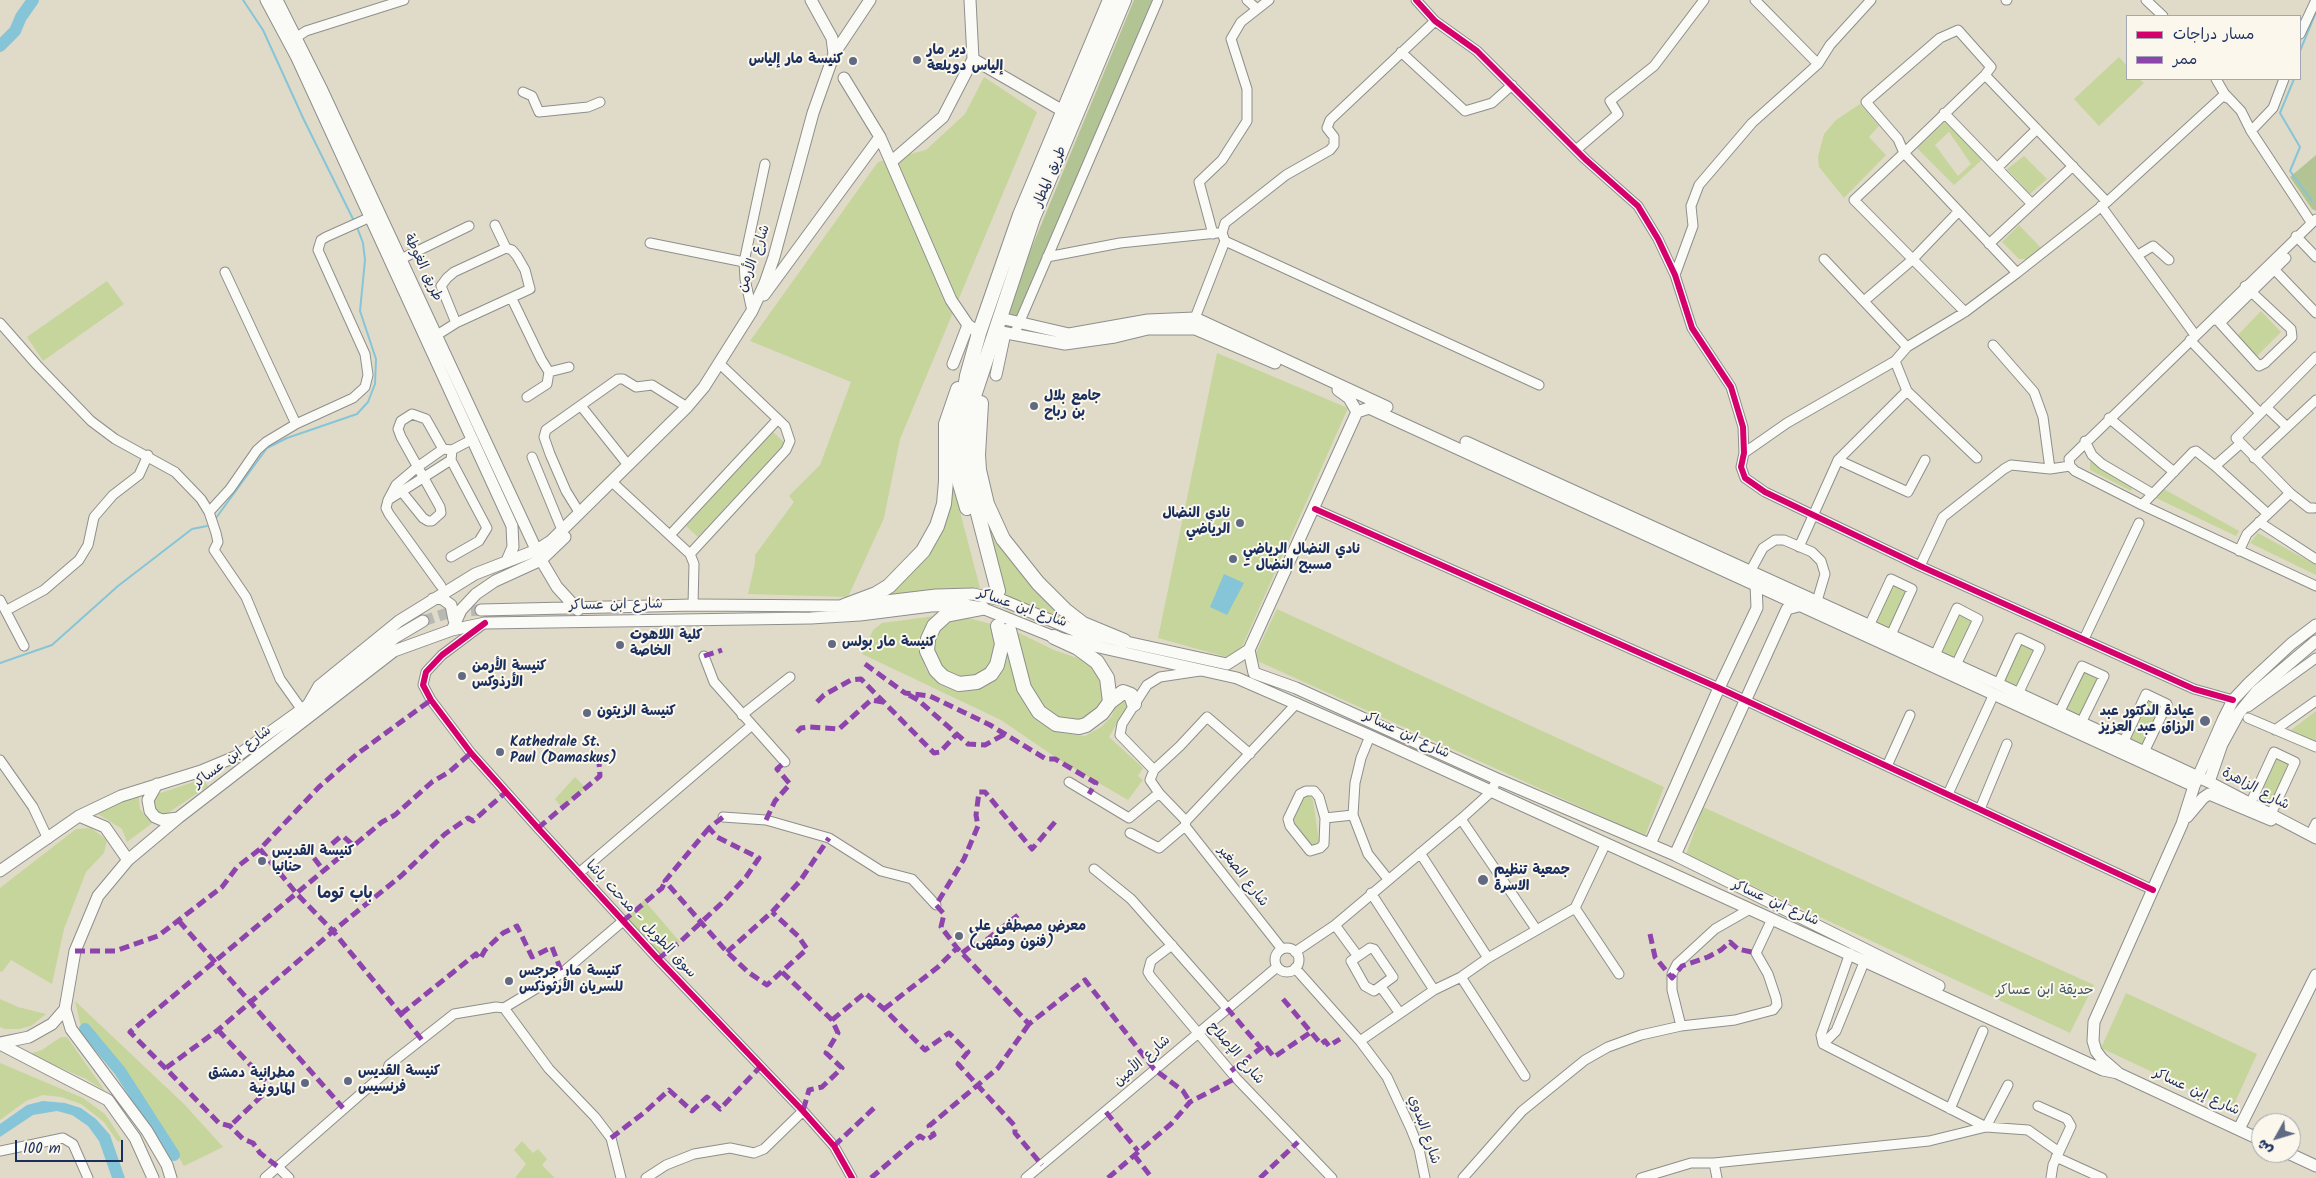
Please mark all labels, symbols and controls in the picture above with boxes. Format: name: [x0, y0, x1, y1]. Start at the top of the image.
legend: [2126, 15, 2301, 80]
text: مسار دراجات: [2173, 23, 2254, 47]
place label: دير مار إلياس دويلعة: [927, 44, 1003, 76]
text: ممر: [2173, 48, 2197, 72]
place label: كنيسة مار إلياس: [749, 53, 843, 69]
marker: دير مار إلياس دويلعة: [911, 54, 923, 66]
marker: كنيسة مار إلياس: [847, 55, 859, 67]
street label: طريق المطار: [1031, 144, 1071, 210]
street label: شارع الأرمن: [735, 223, 775, 295]
street label: طريق الغوطة: [399, 232, 445, 304]
place label: جامع بلال بن رباح: [1044, 390, 1101, 422]
marker: جامع بلال بن رباح: [1028, 400, 1040, 412]
place label: نادي النضال الرياضي: [1162, 507, 1230, 540]
marker: نادي النضال الرياضي: [1234, 517, 1246, 529]
place label: نادي النضال الرياضي - مسبح النضال: [1243, 543, 1360, 576]
marker: نادي النضال الرياضي - مسبح النضال: [1227, 553, 1239, 565]
street label: شارع ابن عساكر: [975, 586, 1069, 632]
street label: شارع ابن عساكر: [569, 597, 663, 615]
place label: كلية اللاهوت الخاصة: [630, 629, 702, 662]
place label: كنيسة مار بولس: [842, 636, 936, 652]
marker: كنيسة مار بولس: [826, 638, 838, 650]
marker: كلية اللاهوت الخاصة: [614, 639, 626, 651]
place label: كنيسة الأرمن الأرذوكس: [472, 660, 546, 692]
marker: كنيسة الأرمن الأرذوكس: [456, 670, 468, 682]
place label: كنيسة الزيتون: [597, 705, 676, 721]
place label: عيادة الدكتور عبد الرزاق عبد العزيز: [2099, 705, 2194, 738]
marker: كنيسة الزيتون: [581, 707, 593, 719]
street label: شارع ابن عساكر: [1360, 709, 1452, 763]
marker: عيادة الدكتور عبد الرزاق عبد العزيز: [2198, 714, 2212, 728]
street label: شارع ابن عساكر: [191, 723, 275, 793]
place label: Kathedrale St. Paul (Damaskus): [510, 736, 617, 769]
marker: Kathedrale St. Paul (Damaskus): [494, 746, 506, 758]
street label: شارع الزاهرة: [2219, 765, 2291, 815]
street label: شارع الصغير: [1213, 843, 1271, 911]
place label: كنيسة القديس حنانيا: [272, 845, 354, 878]
marker: كنيسة القديس حنانيا: [256, 855, 268, 867]
street label: سوق الطويل - مدحت باشا: [581, 858, 699, 982]
place label: جمعية تنظيم الاسرة: [1494, 864, 1570, 896]
marker: جمعية تنظيم الاسرة: [1476, 873, 1490, 887]
street label: شارع ابن عساكر: [1729, 877, 1821, 931]
district label: باب توما: [317, 885, 373, 905]
place label: معرض مصطفى علي (فنون ومقهى): [969, 920, 1086, 952]
marker: معرض مصطفى علي (فنون ومقهى): [953, 930, 965, 942]
place label: كنيسة مار جرجس للسريان الأرثوذكس: [519, 965, 623, 998]
marker: كنيسة مار جرجس للسريان الأرثوذكس: [503, 975, 515, 987]
park label: حديقة ابن عساكر: [1996, 984, 2094, 1000]
street label: شارع الإصلاح: [1203, 1019, 1267, 1089]
street label: شارع الأمين: [1111, 1033, 1175, 1091]
place label: كنيسة القديس فرنسيس: [358, 1065, 440, 1098]
street label: شارع إبن عساكر: [2150, 1066, 2242, 1120]
place label: مطرانية دمشق المارونية: [208, 1067, 295, 1100]
marker: كنيسة القديس فرنسيس: [342, 1075, 354, 1087]
marker: مطرانية دمشق المارونية: [299, 1077, 311, 1089]
street label: شارع البدوي: [1403, 1093, 1443, 1167]
north arrow: [2251, 1113, 2301, 1163]
scale bar: [18, 1130, 125, 1162]
text: ش: [2252, 1134, 2279, 1160]
text: 100 m: [23, 1137, 61, 1161]

